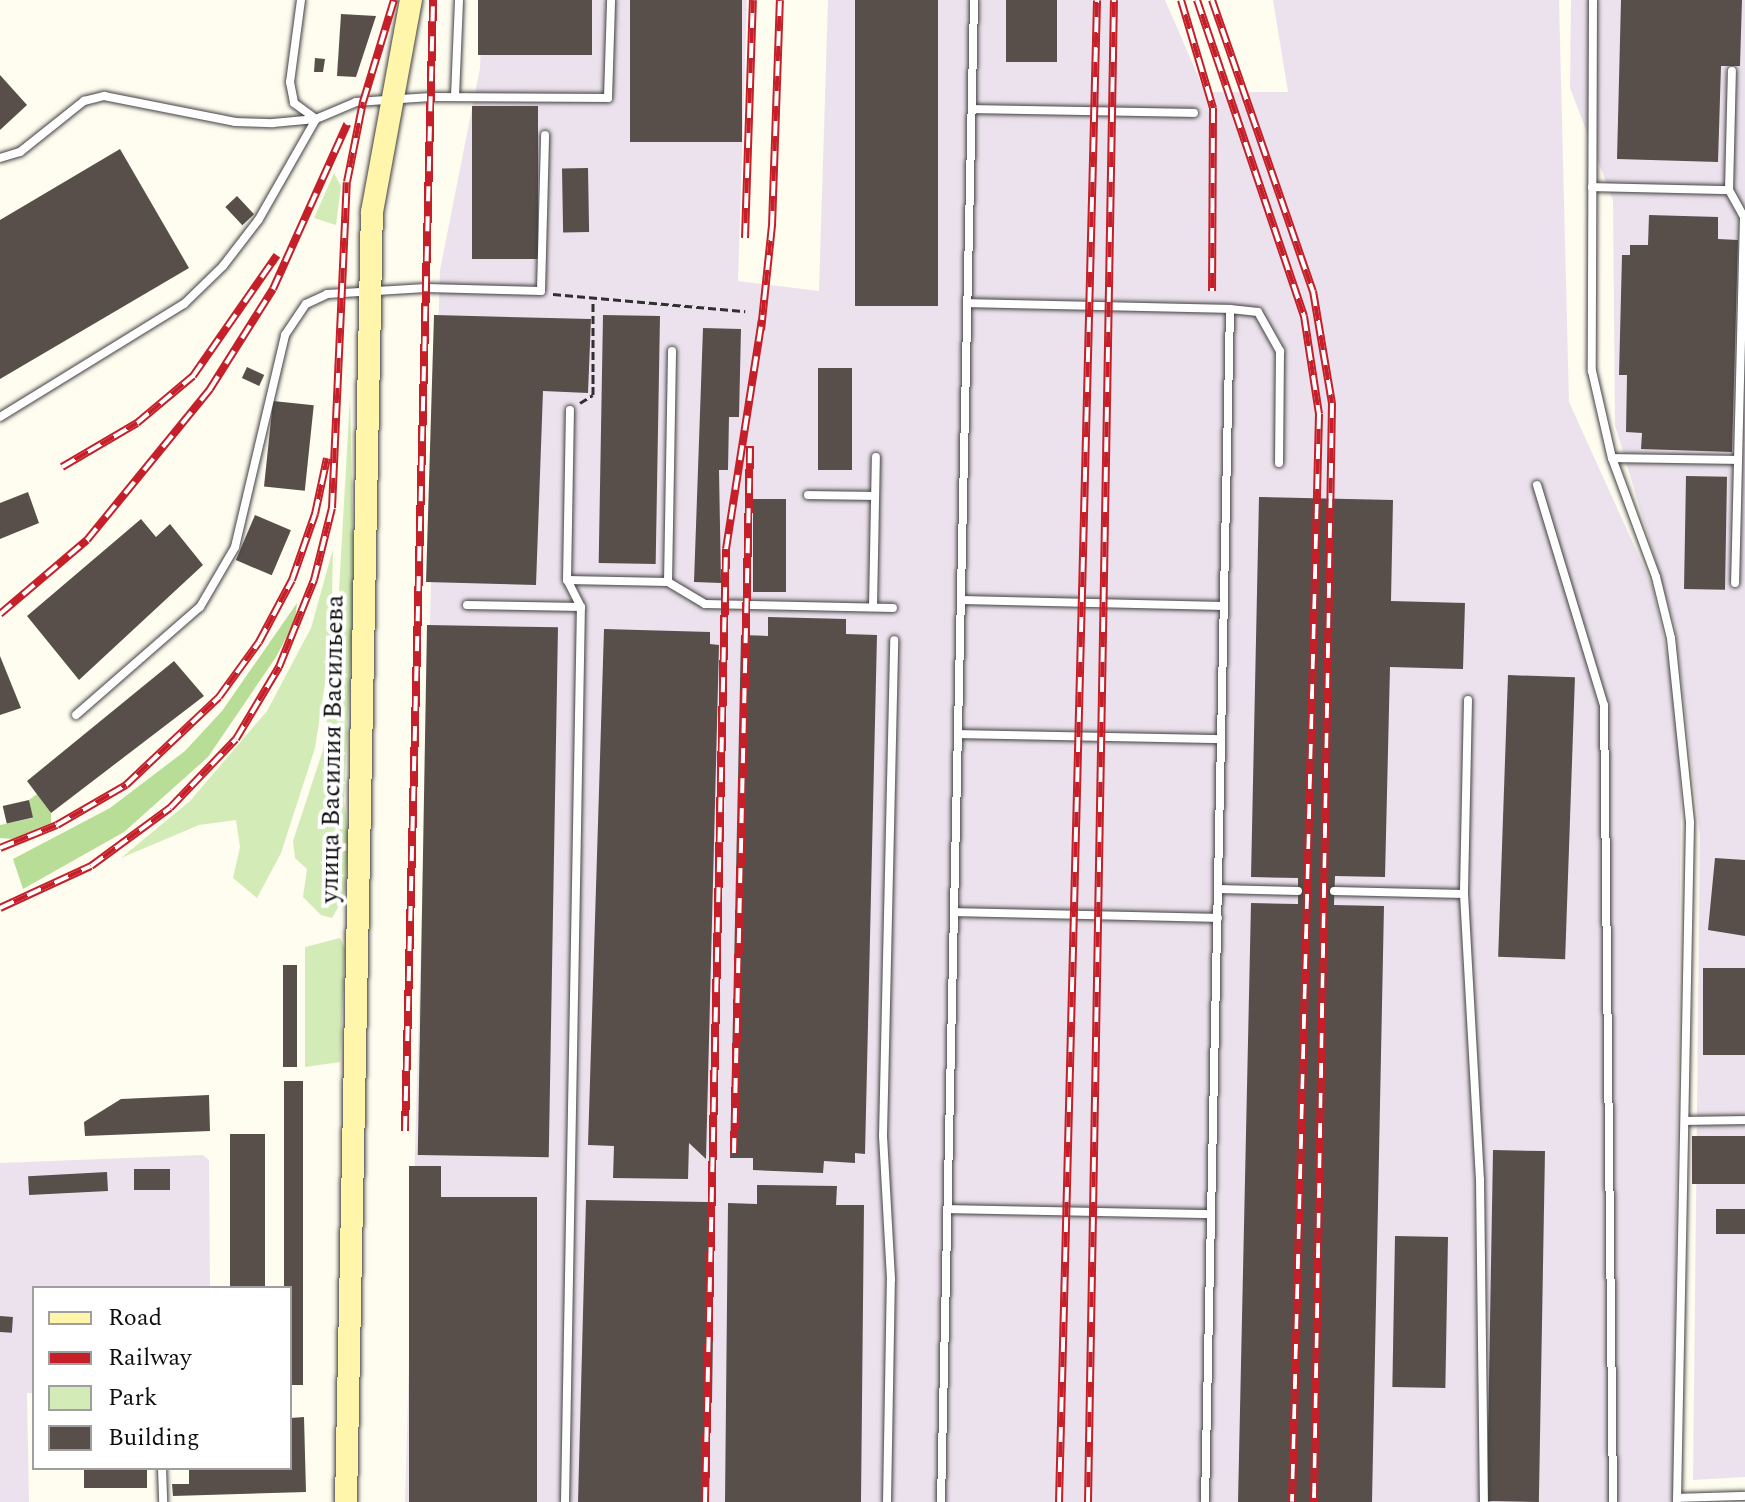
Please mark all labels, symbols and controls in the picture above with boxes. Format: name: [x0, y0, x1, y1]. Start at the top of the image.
street label: улица Василия Васильева: [315, 595, 351, 903]
legend: [32, 1286, 292, 1470]
text: Road: [108, 1300, 162, 1336]
text: Railway: [108, 1340, 192, 1376]
text: Park: [108, 1380, 158, 1416]
text: Building: [108, 1420, 200, 1456]

